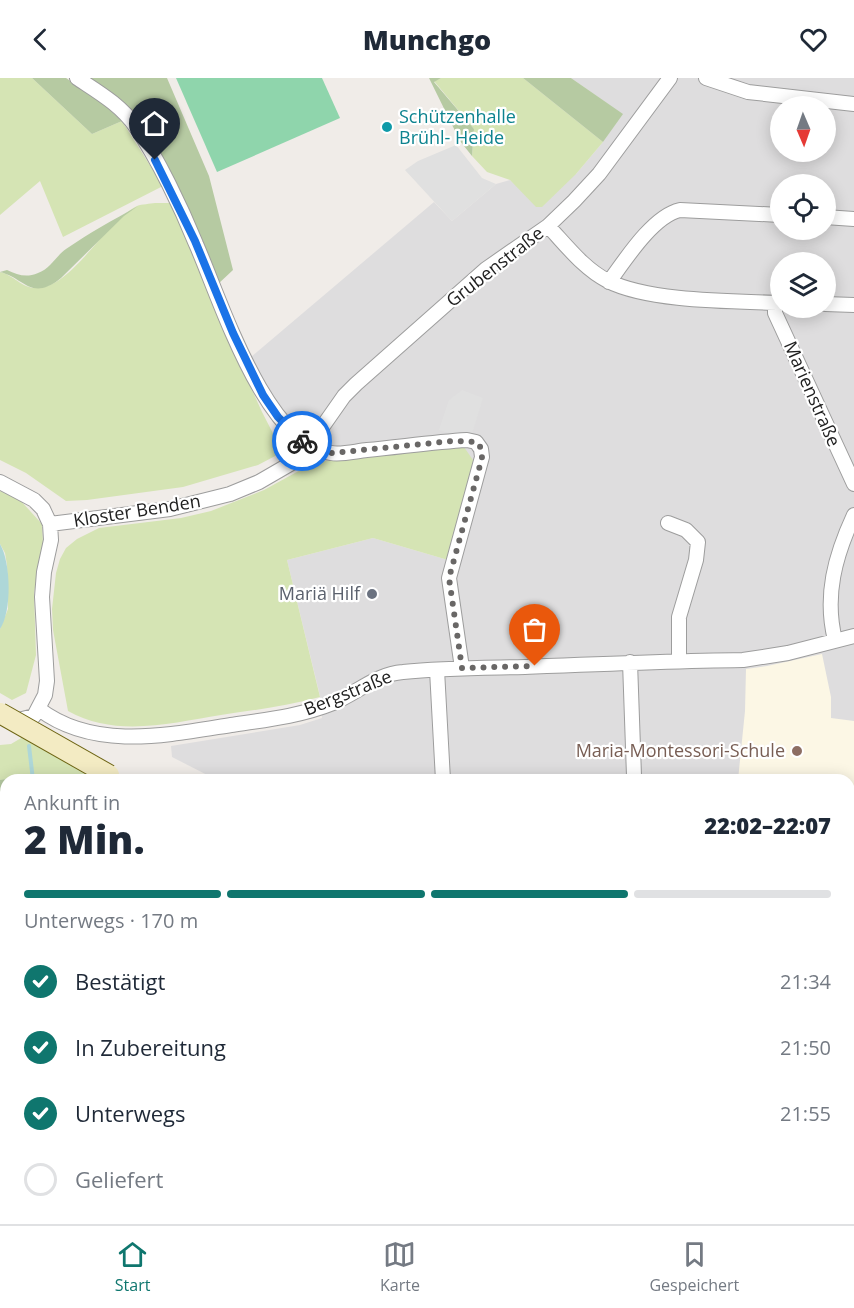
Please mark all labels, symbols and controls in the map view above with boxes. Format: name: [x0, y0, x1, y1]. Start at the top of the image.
text: Munchgo: [363, 21, 491, 58]
icon: back: [24, 23, 57, 56]
icon: heart: [797, 23, 830, 56]
north arrow: [770, 96, 836, 162]
map controls: [770, 96, 836, 318]
pin: [129, 98, 180, 160]
place label: Schützenhalle Brühl- Heide: [399, 104, 516, 149]
icon: home: [138, 107, 171, 140]
marker: Schützenhalle Brühl- Heide: [380, 120, 394, 134]
button: locate: [770, 174, 836, 240]
street label: Grubenstraße: [441, 221, 548, 312]
button: layers: [770, 252, 836, 318]
street label: Marienstraße: [779, 337, 847, 450]
courier: [272, 411, 332, 471]
icon: bike: [286, 425, 319, 458]
street label: Kloster Benden: [72, 488, 202, 532]
place label: Mariä Hilf: [279, 581, 361, 605]
marker: Mariä Hilf: [365, 587, 379, 601]
pin: [509, 604, 560, 666]
icon: bag: [518, 613, 551, 646]
street label: Bergstraße: [300, 664, 395, 721]
place label: Maria-Montessori-Schule: [576, 738, 785, 762]
marker: Maria-Montessori-Schule: [790, 744, 804, 758]
text: Ankunft in: [24, 789, 120, 816]
text: 22:02–22:07: [704, 810, 831, 840]
text: 2 Min.: [24, 812, 145, 865]
text: Unterwegs · 170 m: [24, 907, 198, 934]
icon: check: [24, 965, 57, 998]
text: Bestätigt: [75, 966, 165, 996]
text: 21:34: [780, 968, 831, 995]
icon: check: [24, 1031, 57, 1064]
text: In Zubereitung: [75, 1032, 226, 1062]
text: 21:50: [780, 1034, 831, 1061]
icon: check: [24, 1097, 57, 1130]
text: Unterwegs: [75, 1098, 186, 1128]
text: 21:55: [780, 1100, 831, 1127]
text: Geliefert: [75, 1164, 163, 1194]
tab: Start: [115, 1238, 150, 1296]
tab: Karte: [380, 1238, 420, 1296]
tab: Gespeichert: [649, 1238, 739, 1296]

